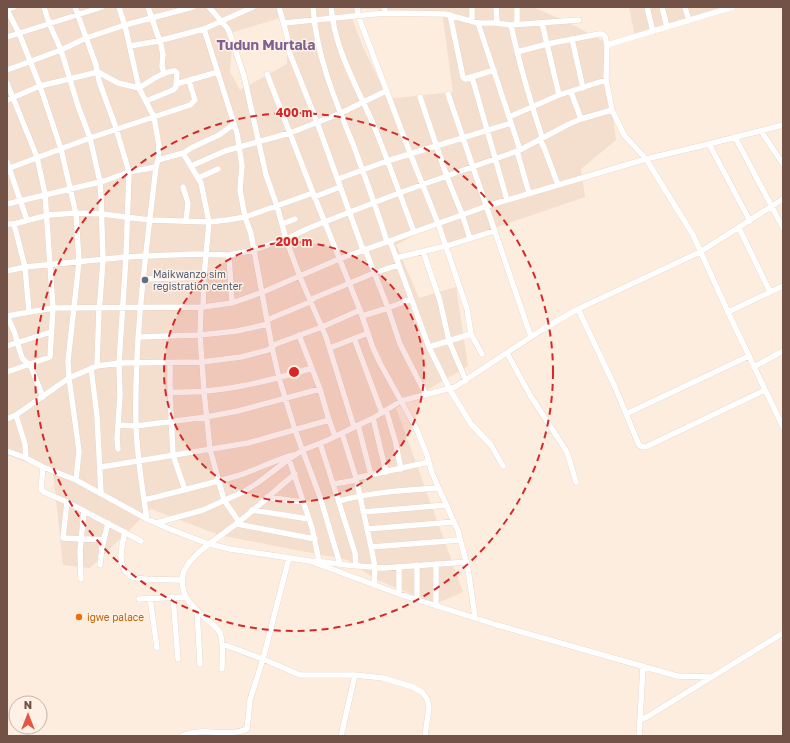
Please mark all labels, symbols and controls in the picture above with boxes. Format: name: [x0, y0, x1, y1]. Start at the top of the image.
district label: Tudun Murtala: [217, 36, 315, 53]
text: 400 m: [276, 105, 312, 120]
text: 200 m: [276, 234, 312, 249]
place label: Maikwanzo sim registration center: [153, 268, 243, 292]
marker: Maikwanzo sim registration center: [140, 275, 150, 285]
centre of rings: [287, 365, 301, 379]
place label: igwe palace: [87, 611, 144, 623]
marker: igwe palace: [74, 612, 84, 622]
north arrow: [8, 695, 48, 735]
text: N: [24, 698, 32, 711]

